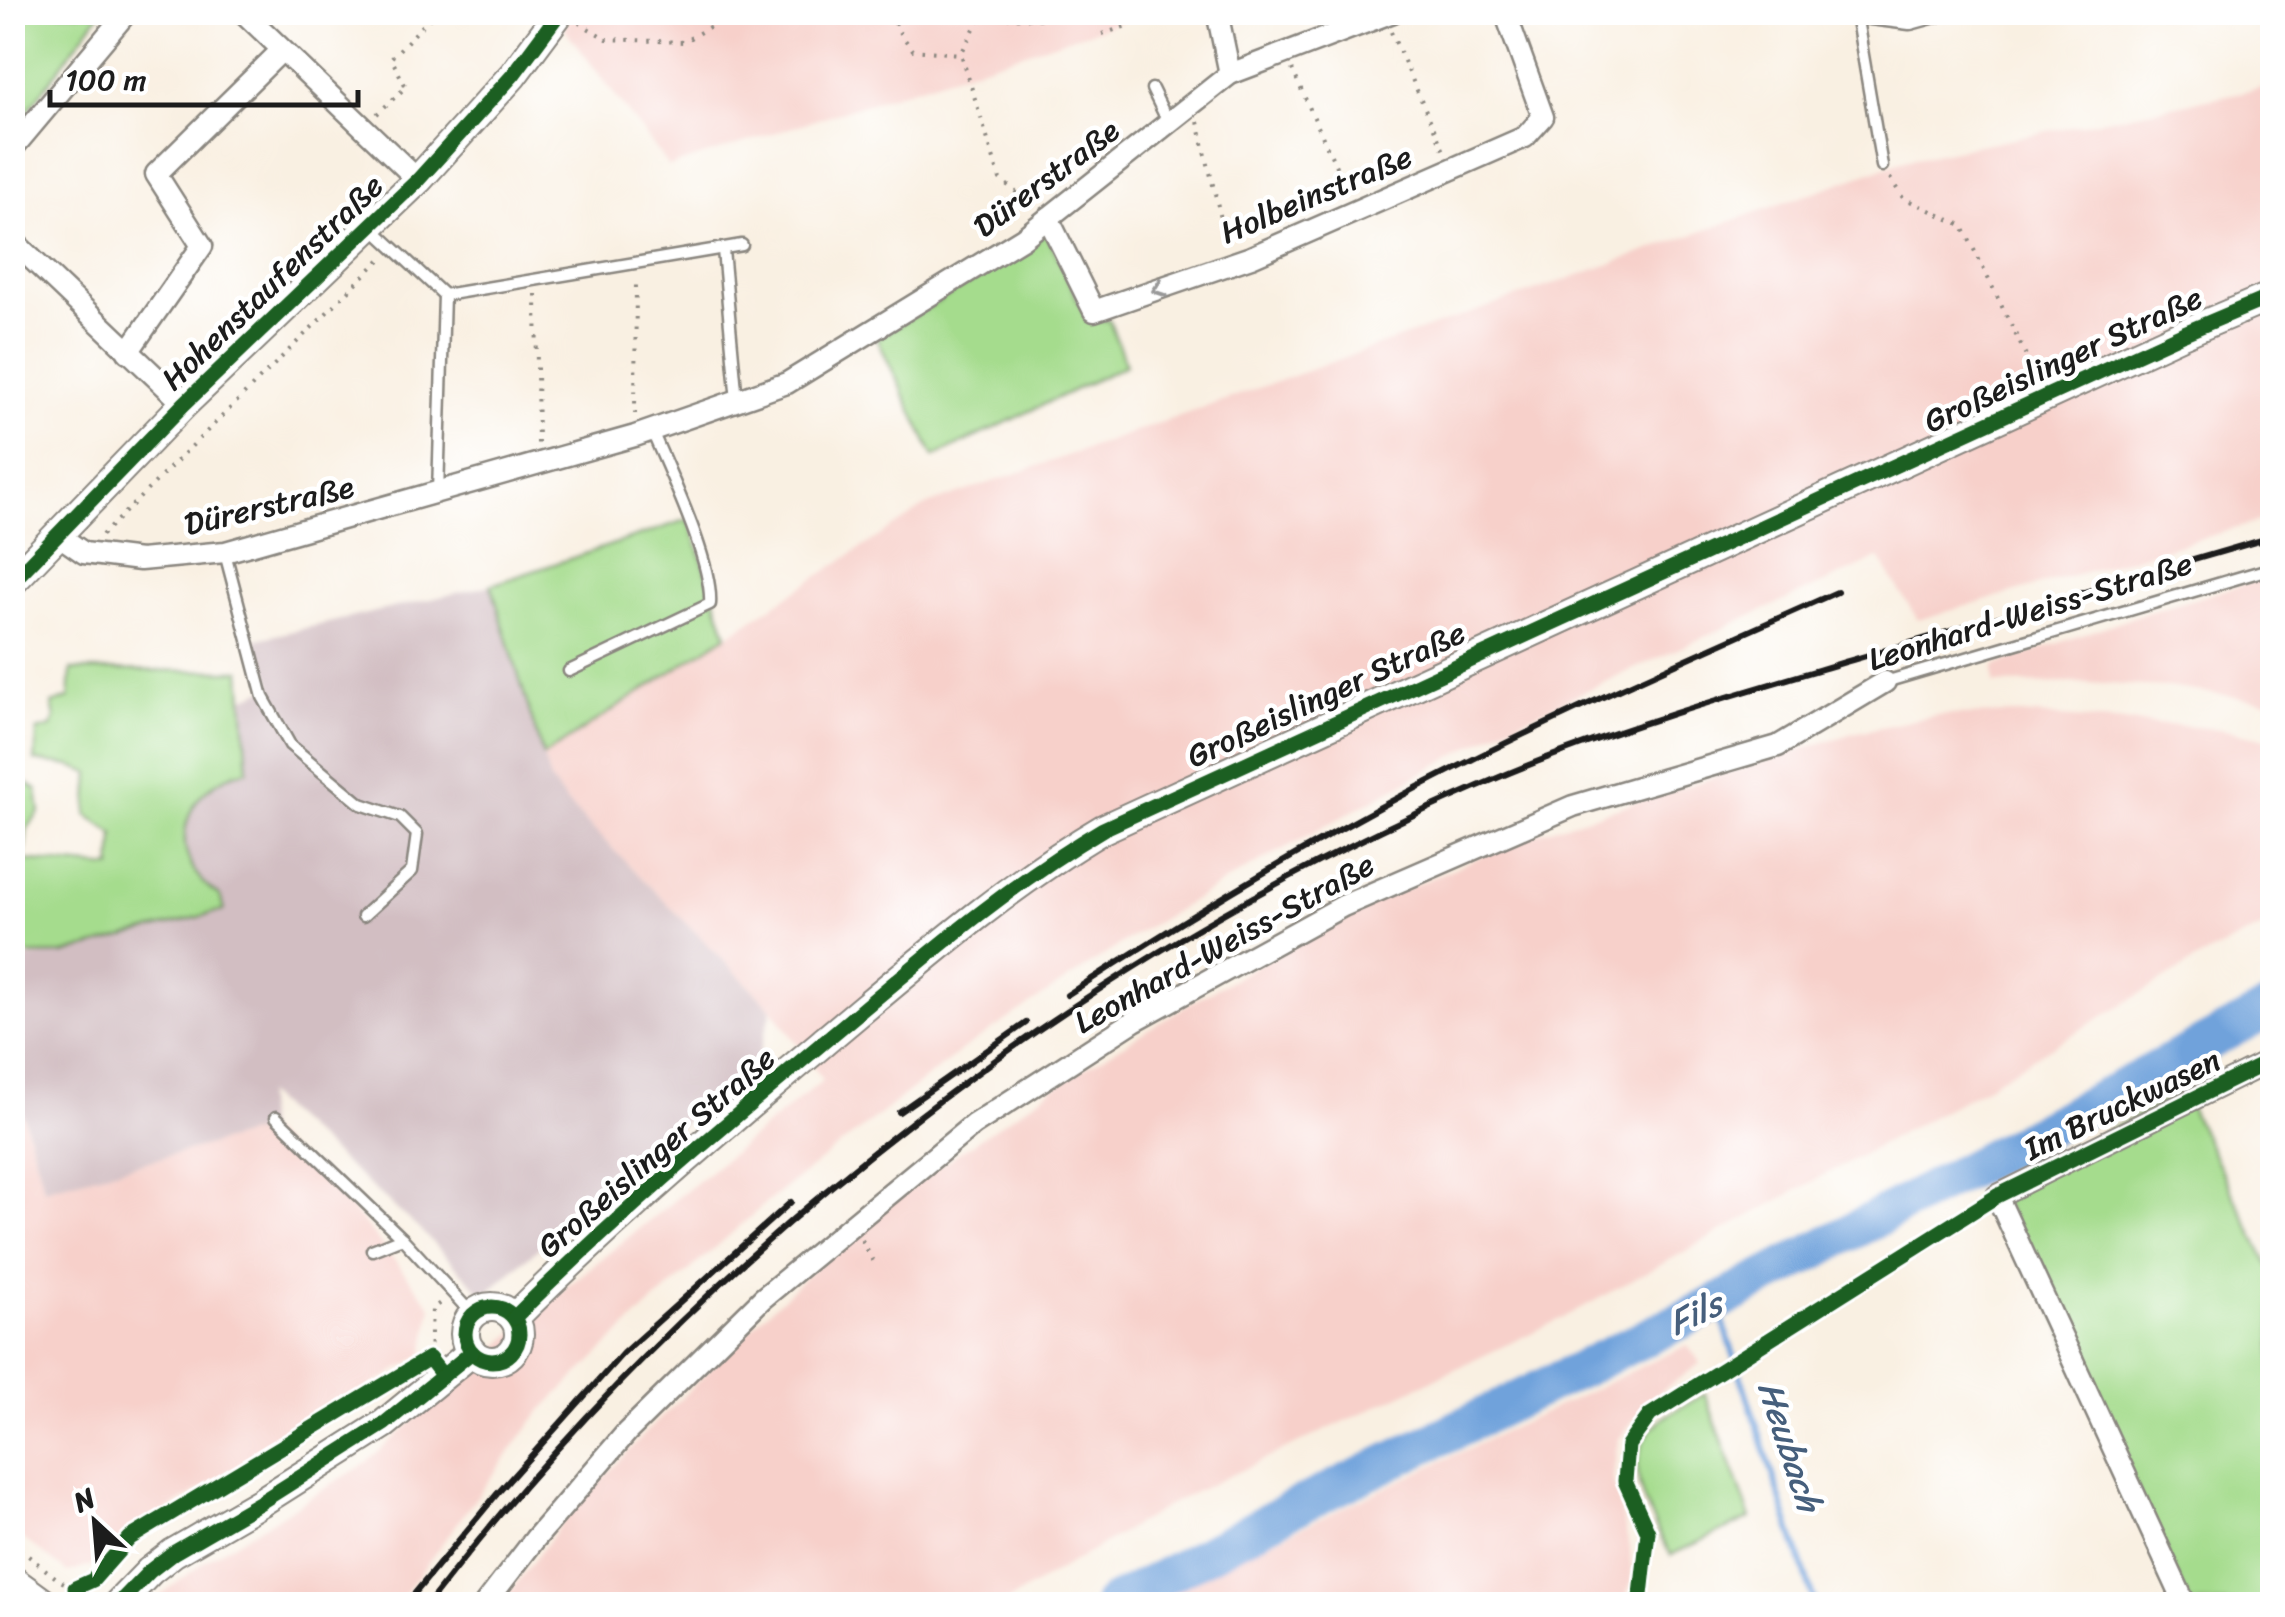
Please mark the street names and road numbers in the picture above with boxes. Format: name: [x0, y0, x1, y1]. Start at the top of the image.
street label: Dürerstraße: [960, 104, 1132, 253]
street label: Holbeinstraße: [1211, 128, 1421, 261]
street label: Hohenstaufenstraße: [147, 160, 398, 405]
street label: Großeislinger Straße: [1914, 270, 2212, 449]
street label: Dürerstraße: [179, 458, 360, 553]
street label: Leonhard-Weiss-Straße: [1861, 535, 2200, 688]
street label: Großeislinger Straße: [1177, 605, 1475, 784]
street label: Leonhard-Weiss-Straße: [1063, 837, 1385, 1050]
street label: Großeislinger Straße: [524, 1032, 789, 1273]
street label: Im Bruckwasen: [2013, 1032, 2230, 1177]

